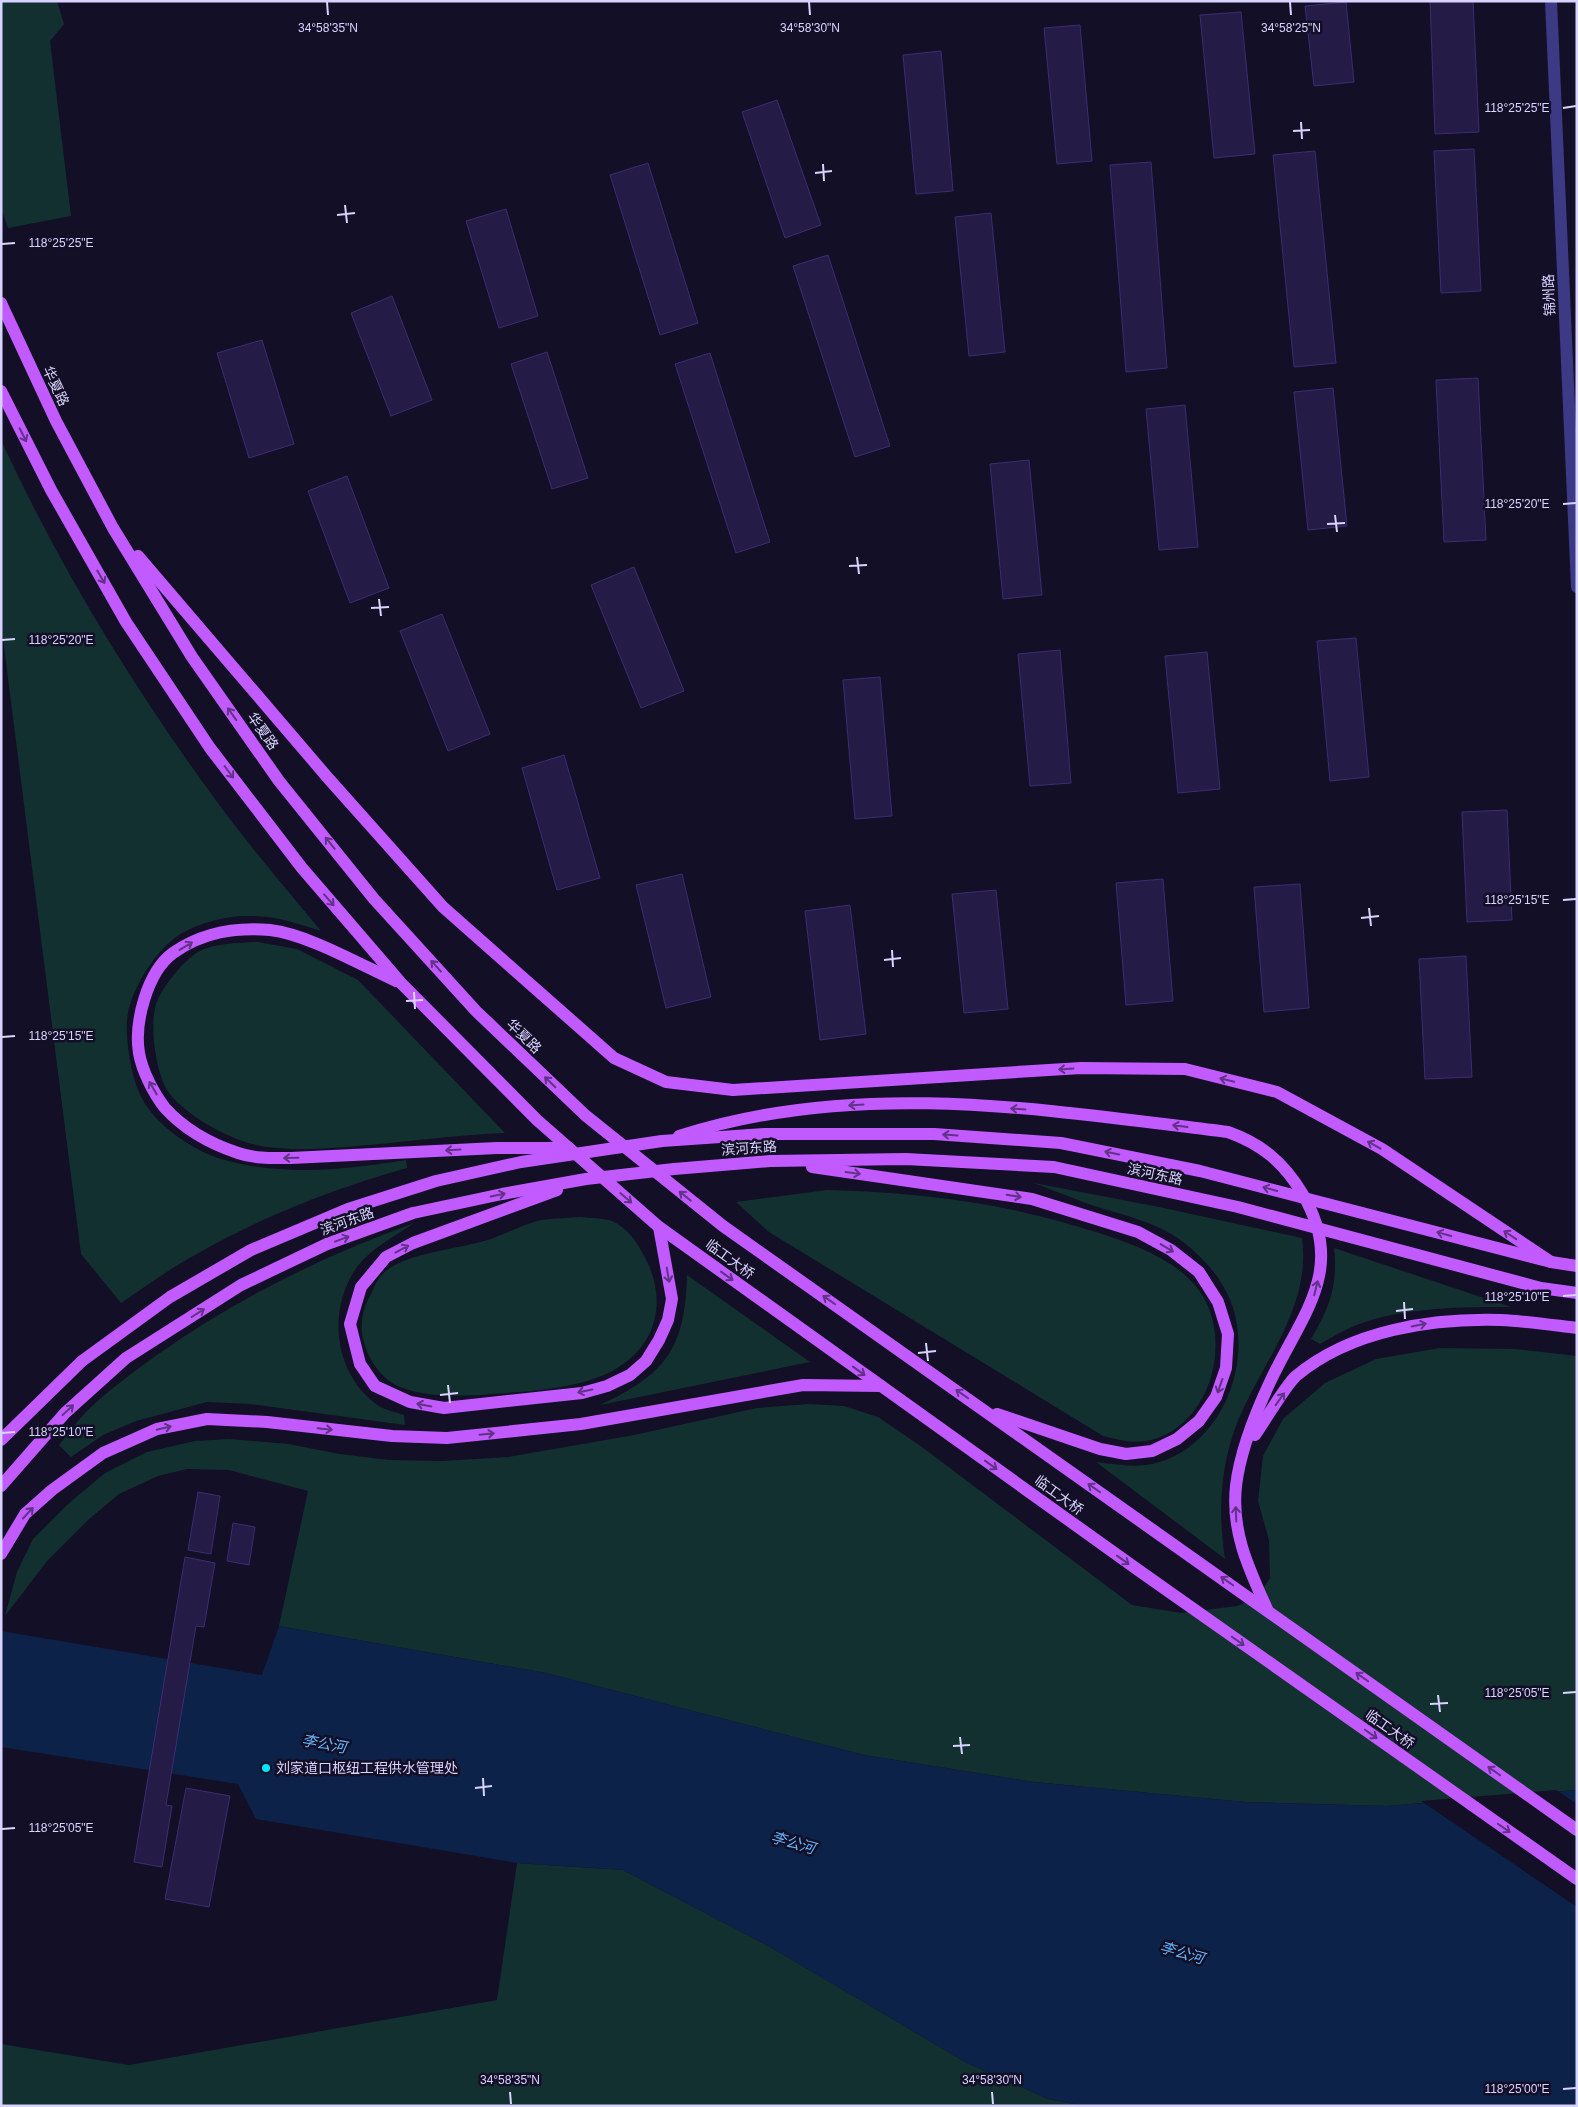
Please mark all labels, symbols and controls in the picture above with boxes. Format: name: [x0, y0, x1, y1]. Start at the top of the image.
text: 34°58'35"N: [298, 21, 358, 35]
text: 34°58'30"N: [780, 21, 840, 35]
text: 34°58'25"N: [1261, 21, 1321, 35]
text: 118°25'25"E: [1484, 101, 1550, 115]
text: 118°25'25"E: [28, 236, 94, 250]
street label: 锦州路: [1540, 274, 1558, 316]
street label: 华夏路: [40, 364, 72, 408]
one-way arrow: [19, 427, 28, 442]
text: 118°25'20"E: [1484, 497, 1550, 511]
one-way arrow: [96, 570, 106, 585]
text: 118°25'20"E: [28, 633, 94, 647]
one-way arrow: [227, 707, 237, 721]
street label: 华夏路: [244, 709, 282, 753]
one-way arrow: [223, 765, 234, 778]
one-way arrow: [324, 837, 335, 850]
one-way arrow: [323, 893, 334, 906]
text: 118°25'15"E: [1484, 893, 1550, 907]
one-way arrow: [178, 940, 192, 950]
one-way arrow: [430, 960, 442, 973]
street label: 华夏路: [503, 1016, 545, 1056]
text: 118°25'15"E: [28, 1029, 94, 1043]
one-way arrow: [1058, 1064, 1074, 1073]
one-way arrow: [1220, 1075, 1236, 1084]
one-way arrow: [544, 1076, 557, 1088]
one-way arrow: [148, 1082, 158, 1096]
one-way arrow: [848, 1100, 864, 1109]
one-way arrow: [1011, 1104, 1027, 1113]
one-way arrow: [1172, 1121, 1188, 1131]
one-way arrow: [943, 1131, 959, 1140]
street label: 滨河东路: [721, 1138, 777, 1158]
one-way arrow: [1368, 1140, 1382, 1150]
one-way arrow: [445, 1146, 461, 1155]
one-way arrow: [1104, 1148, 1120, 1157]
one-way arrow: [283, 1153, 299, 1163]
street label: 滨河东路: [1126, 1160, 1184, 1188]
one-way arrow: [844, 1168, 860, 1178]
one-way arrow: [1263, 1184, 1279, 1193]
one-way arrow: [489, 1189, 505, 1199]
one-way arrow: [679, 1190, 692, 1201]
one-way arrow: [1005, 1191, 1021, 1201]
one-way arrow: [620, 1192, 633, 1204]
street label: 滨河东路: [318, 1204, 376, 1238]
one-way arrow: [1437, 1229, 1453, 1239]
one-way arrow: [1503, 1230, 1517, 1240]
one-way arrow: [333, 1234, 349, 1243]
street label: 临工大桥: [703, 1236, 757, 1282]
one-way arrow: [1159, 1243, 1173, 1253]
one-way arrow: [394, 1244, 409, 1254]
one-way arrow: [663, 1266, 673, 1282]
one-way arrow: [720, 1270, 733, 1281]
one-way arrow: [1312, 1281, 1321, 1297]
text: 118°25'10"E: [1484, 1290, 1550, 1304]
one-way arrow: [823, 1295, 836, 1306]
one-way arrow: [190, 1308, 204, 1318]
one-way arrow: [1410, 1320, 1426, 1329]
one-way arrow: [852, 1365, 865, 1376]
one-way arrow: [1215, 1378, 1224, 1393]
one-way arrow: [577, 1387, 593, 1397]
one-way arrow: [955, 1389, 969, 1399]
one-way arrow: [1275, 1392, 1285, 1406]
one-way arrow: [416, 1399, 432, 1409]
one-way arrow: [62, 1404, 74, 1416]
one-way arrow: [155, 1423, 171, 1432]
one-way arrow: [317, 1424, 333, 1434]
text: 118°25'10"E: [28, 1425, 94, 1439]
one-way arrow: [479, 1429, 495, 1439]
one-way arrow: [984, 1460, 998, 1470]
street label: 临工大桥: [1032, 1472, 1086, 1518]
one-way arrow: [1088, 1482, 1102, 1493]
one-way arrow: [22, 1506, 34, 1519]
one-way arrow: [1231, 1506, 1241, 1522]
one-way arrow: [1116, 1555, 1130, 1565]
one-way arrow: [1220, 1576, 1234, 1586]
one-way arrow: [1231, 1636, 1245, 1646]
one-way arrow: [1355, 1672, 1369, 1682]
text: 118°25'05"E: [1484, 1686, 1550, 1700]
street label: 临工大桥: [1362, 1706, 1418, 1752]
one-way arrow: [1364, 1729, 1378, 1739]
water label: 李公河: [300, 1731, 351, 1756]
place label: 刘家道口枢纽工程供水管理处: [276, 1760, 458, 1776]
marker: 刘家道口枢纽工程供水管理处: [260, 1762, 272, 1774]
one-way arrow: [1487, 1766, 1501, 1776]
text: 118°25'05"E: [28, 1821, 94, 1835]
one-way arrow: [1496, 1823, 1510, 1833]
water label: 李公河: [769, 1828, 820, 1858]
water label: 李公河: [1158, 1938, 1209, 1968]
text: 34°58'35"N: [480, 2073, 540, 2087]
text: 34°58'30"N: [962, 2073, 1022, 2087]
text: 118°25'00"E: [1484, 2082, 1550, 2096]

